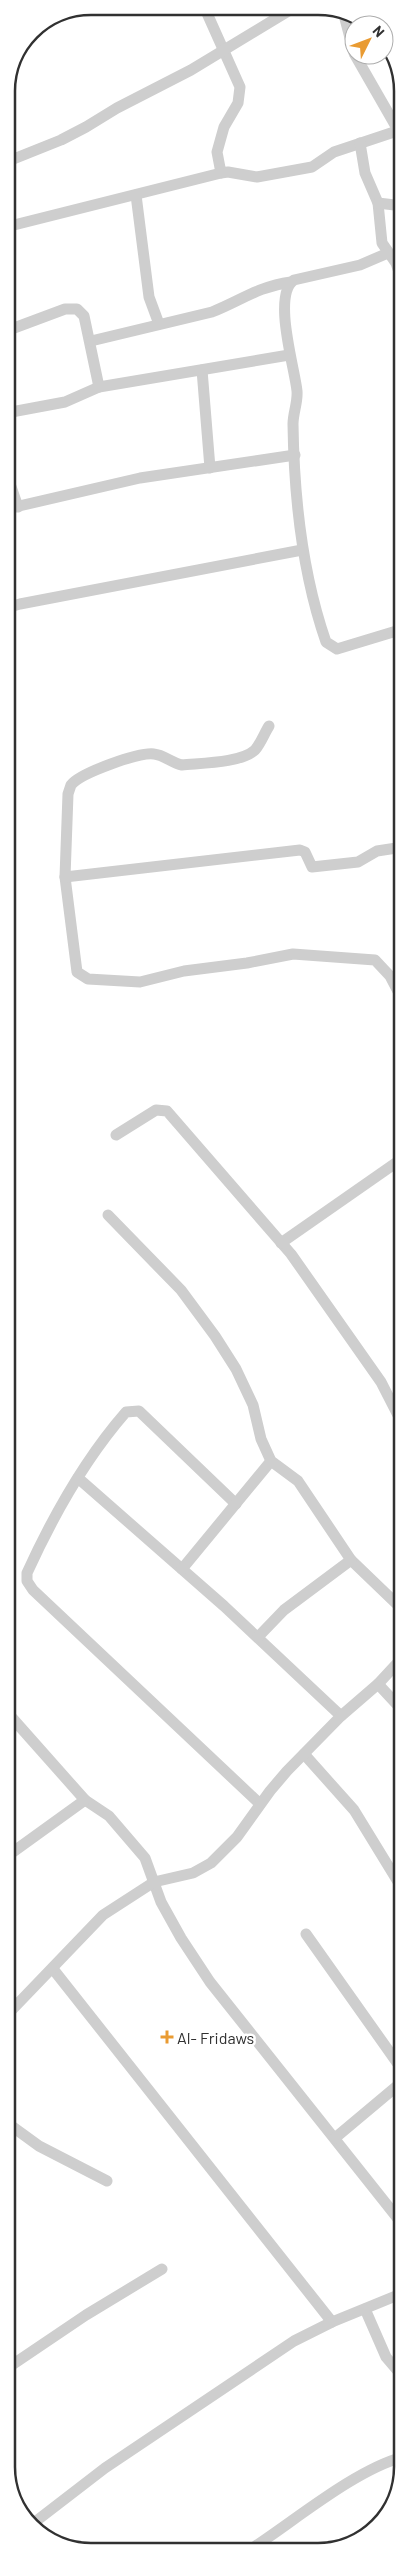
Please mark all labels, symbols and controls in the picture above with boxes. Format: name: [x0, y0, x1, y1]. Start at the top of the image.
north arrow: [344, 15, 394, 65]
text: N: [370, 22, 388, 40]
place label: Al- Fridaws: [177, 2028, 254, 2047]
marker: Al- Fridaws: [161, 2031, 173, 2043]

